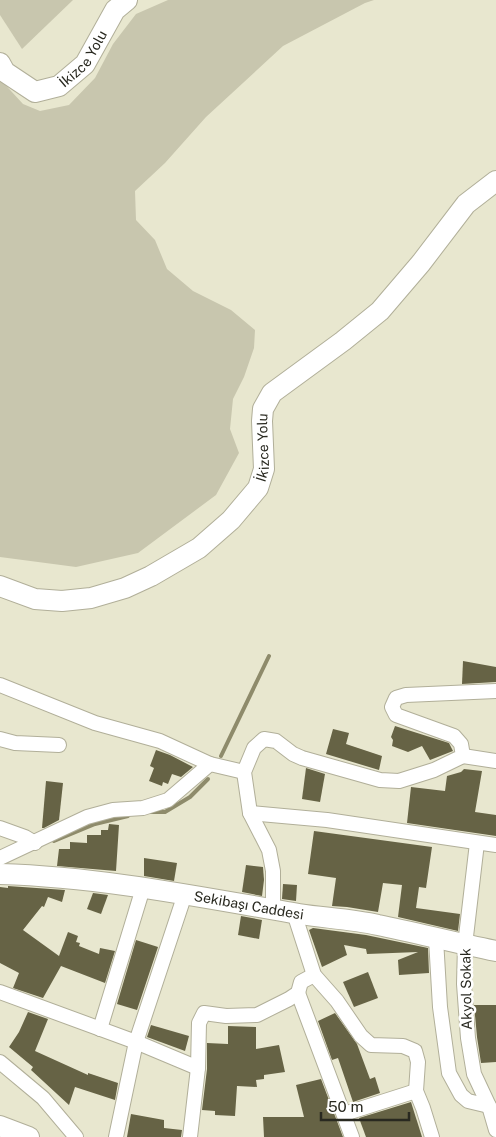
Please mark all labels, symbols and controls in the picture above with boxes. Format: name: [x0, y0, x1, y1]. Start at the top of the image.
street label: İkizce Yolu: [55, 28, 110, 90]
street label: İkizce Yolu: [251, 413, 272, 484]
street label: Sekibaşı Caddesi: [193, 888, 305, 923]
street label: Akyol Sokak: [457, 948, 475, 1030]
scale bar: [321, 1090, 408, 1122]
text: 50 m: [328, 1098, 363, 1115]

